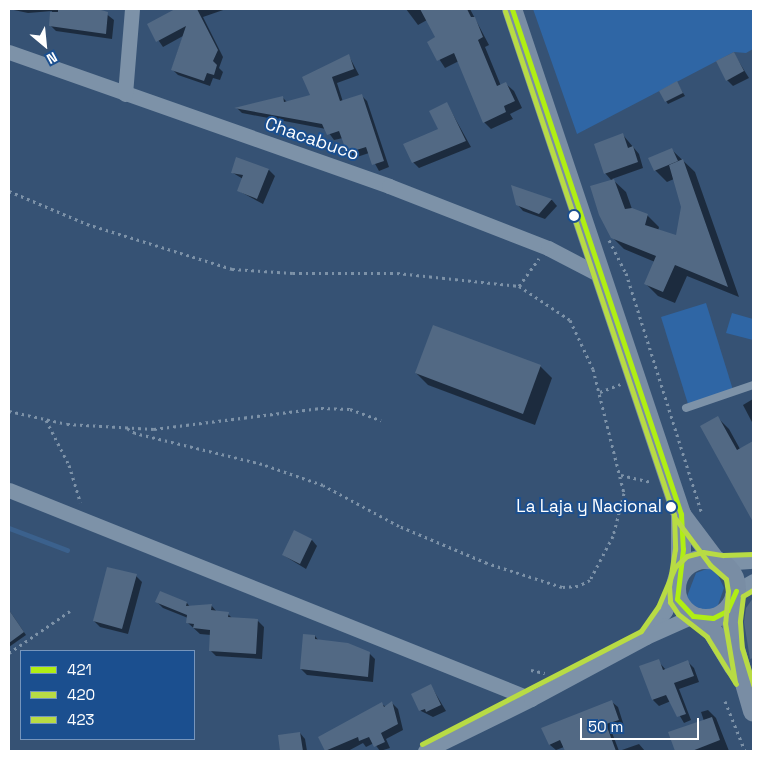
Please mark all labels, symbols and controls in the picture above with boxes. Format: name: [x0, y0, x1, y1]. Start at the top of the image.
north arrow: [20, 20, 70, 70]
text: N: [44, 48, 60, 68]
street label: Chacabuco: [262, 113, 362, 165]
unlabelled marker: [569, 211, 579, 221]
place label: La Laja y Nacional: [516, 497, 662, 517]
marker: La Laja y Nacional: [666, 502, 676, 512]
legend: [20, 650, 195, 740]
text: 421: [67, 660, 92, 679]
text: 420: [67, 685, 95, 704]
scale bar: [582, 708, 701, 740]
text: 423: [67, 710, 94, 729]
text: 50 m: [588, 717, 623, 736]

